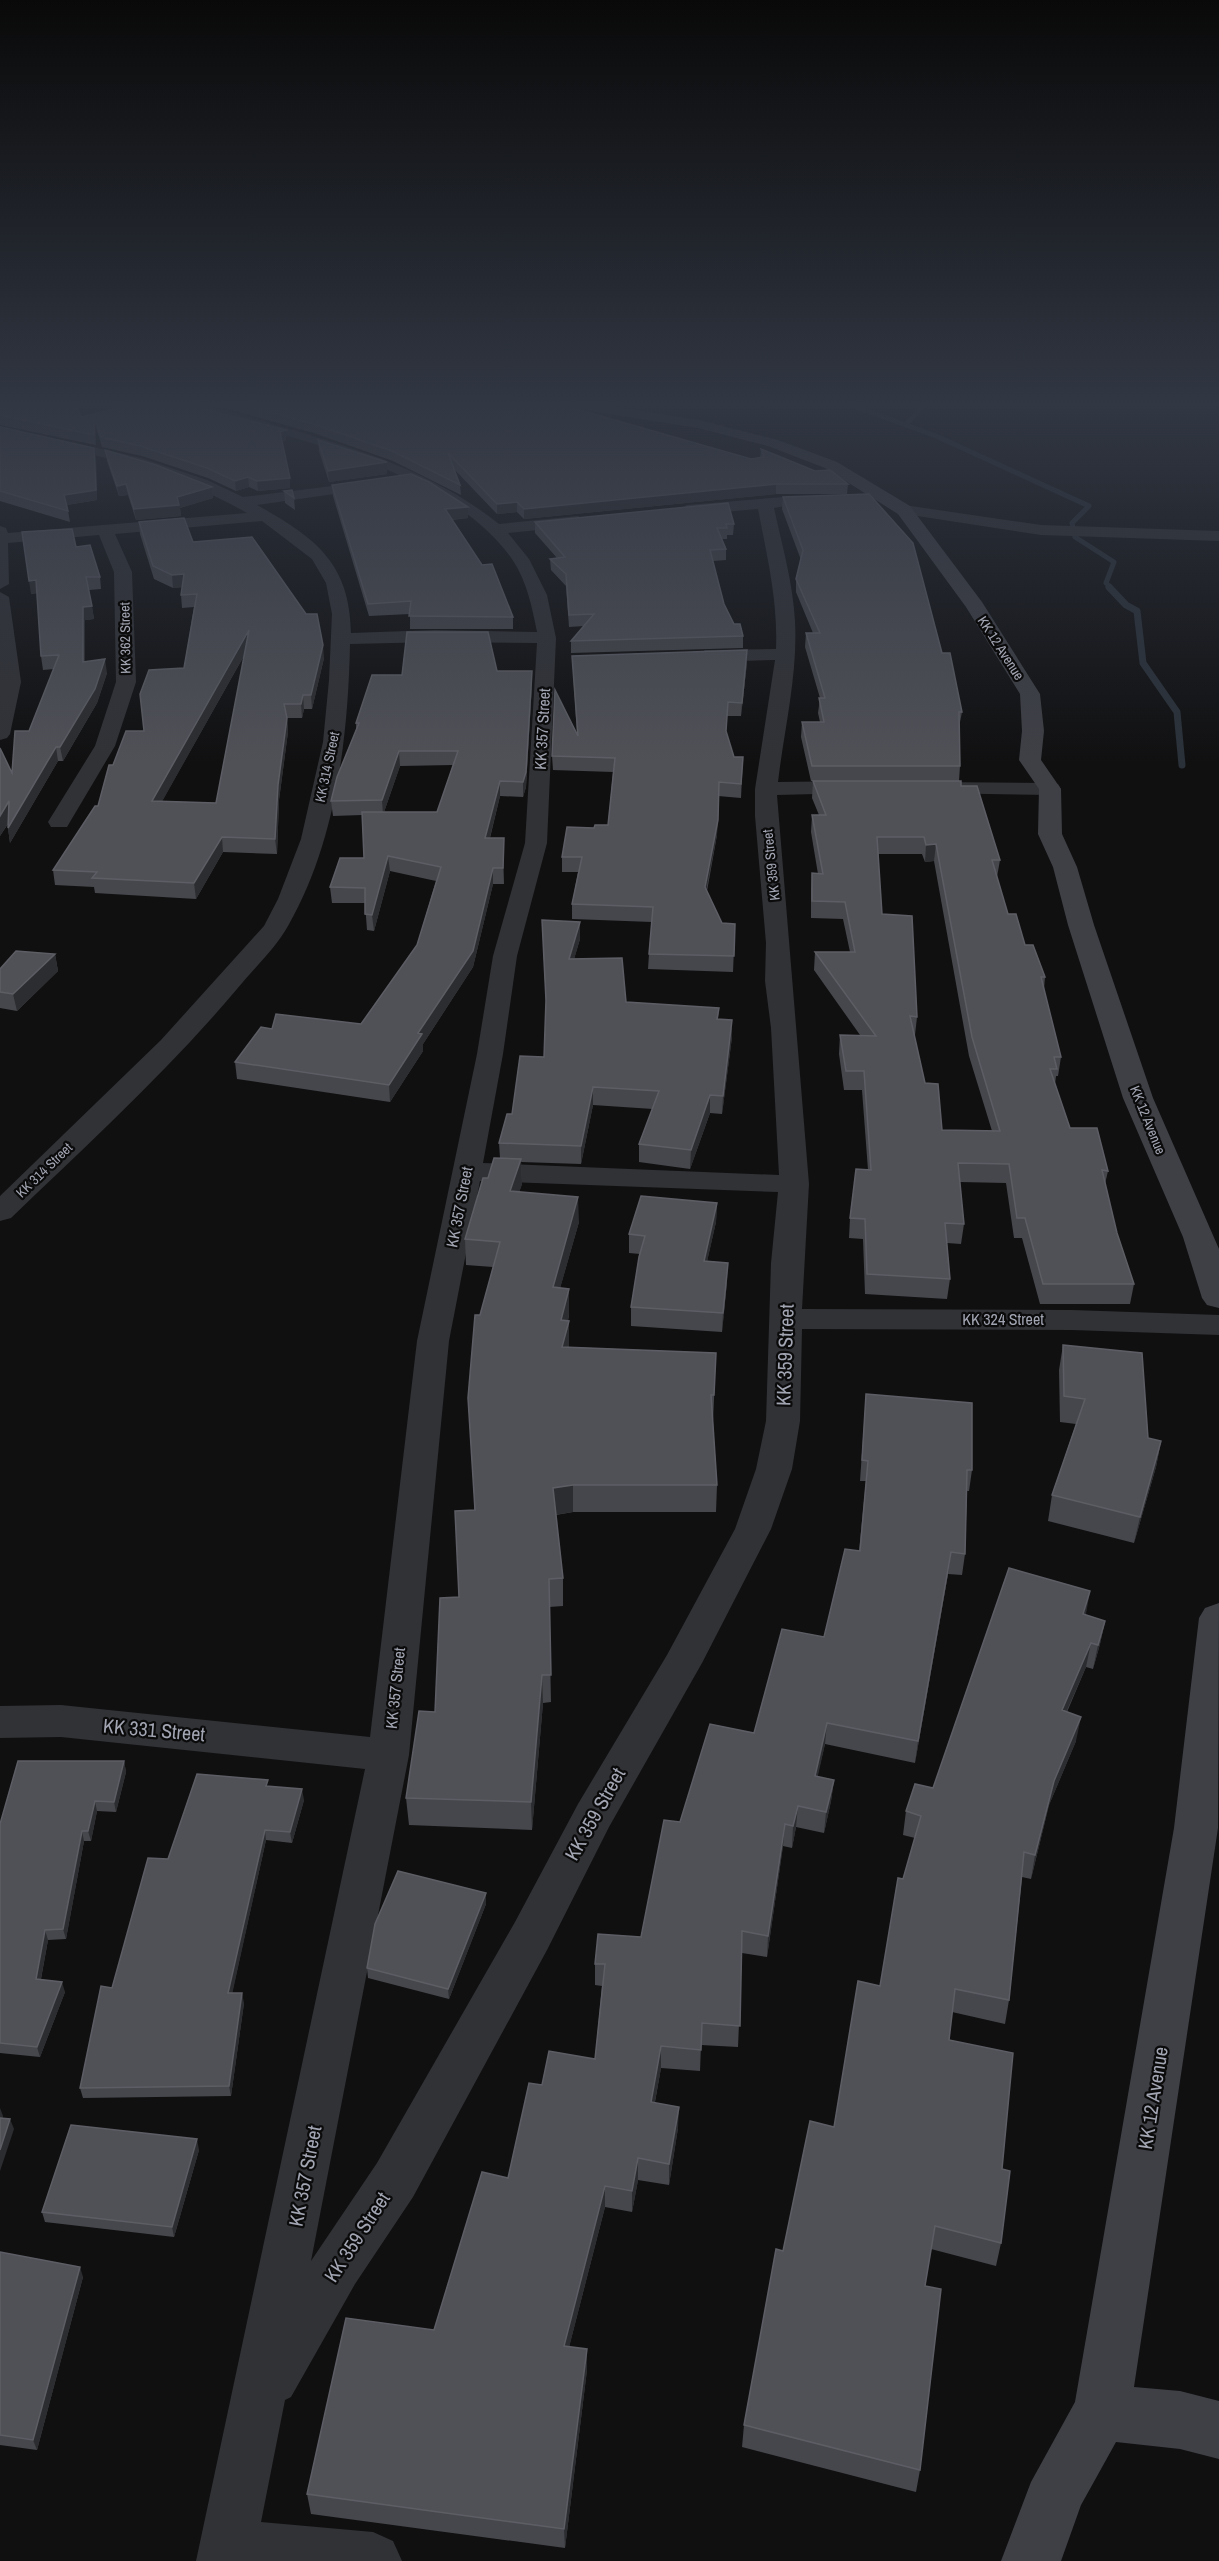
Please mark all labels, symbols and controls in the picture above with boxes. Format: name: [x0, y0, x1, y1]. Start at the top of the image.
street label: KK 362 Street: [115, 602, 135, 674]
street label: KK 12 Avenue: [974, 613, 1028, 683]
street label: KK 357 Street: [529, 687, 555, 770]
street label: KK 314 Street: [311, 730, 343, 804]
street label: KK 359 Street: [758, 829, 784, 901]
street label: KK 12 Avenue: [1126, 1083, 1170, 1157]
street label: KK 314 Street: [12, 1139, 76, 1201]
street label: KK 357 Street: [440, 1164, 478, 1249]
street label: KK 359 Street: [769, 1303, 800, 1406]
street label: KK 324 Street: [962, 1308, 1044, 1330]
street label: KK 357 Street: [380, 1646, 410, 1730]
street label: KK 331 Street: [102, 1712, 207, 1747]
street label: KK 359 Street: [558, 1762, 631, 1865]
street label: KK 12 Avenue: [1131, 2045, 1174, 2151]
street label: KK 357 Street: [282, 2123, 328, 2229]
street label: KK 359 Street: [317, 2186, 396, 2287]

